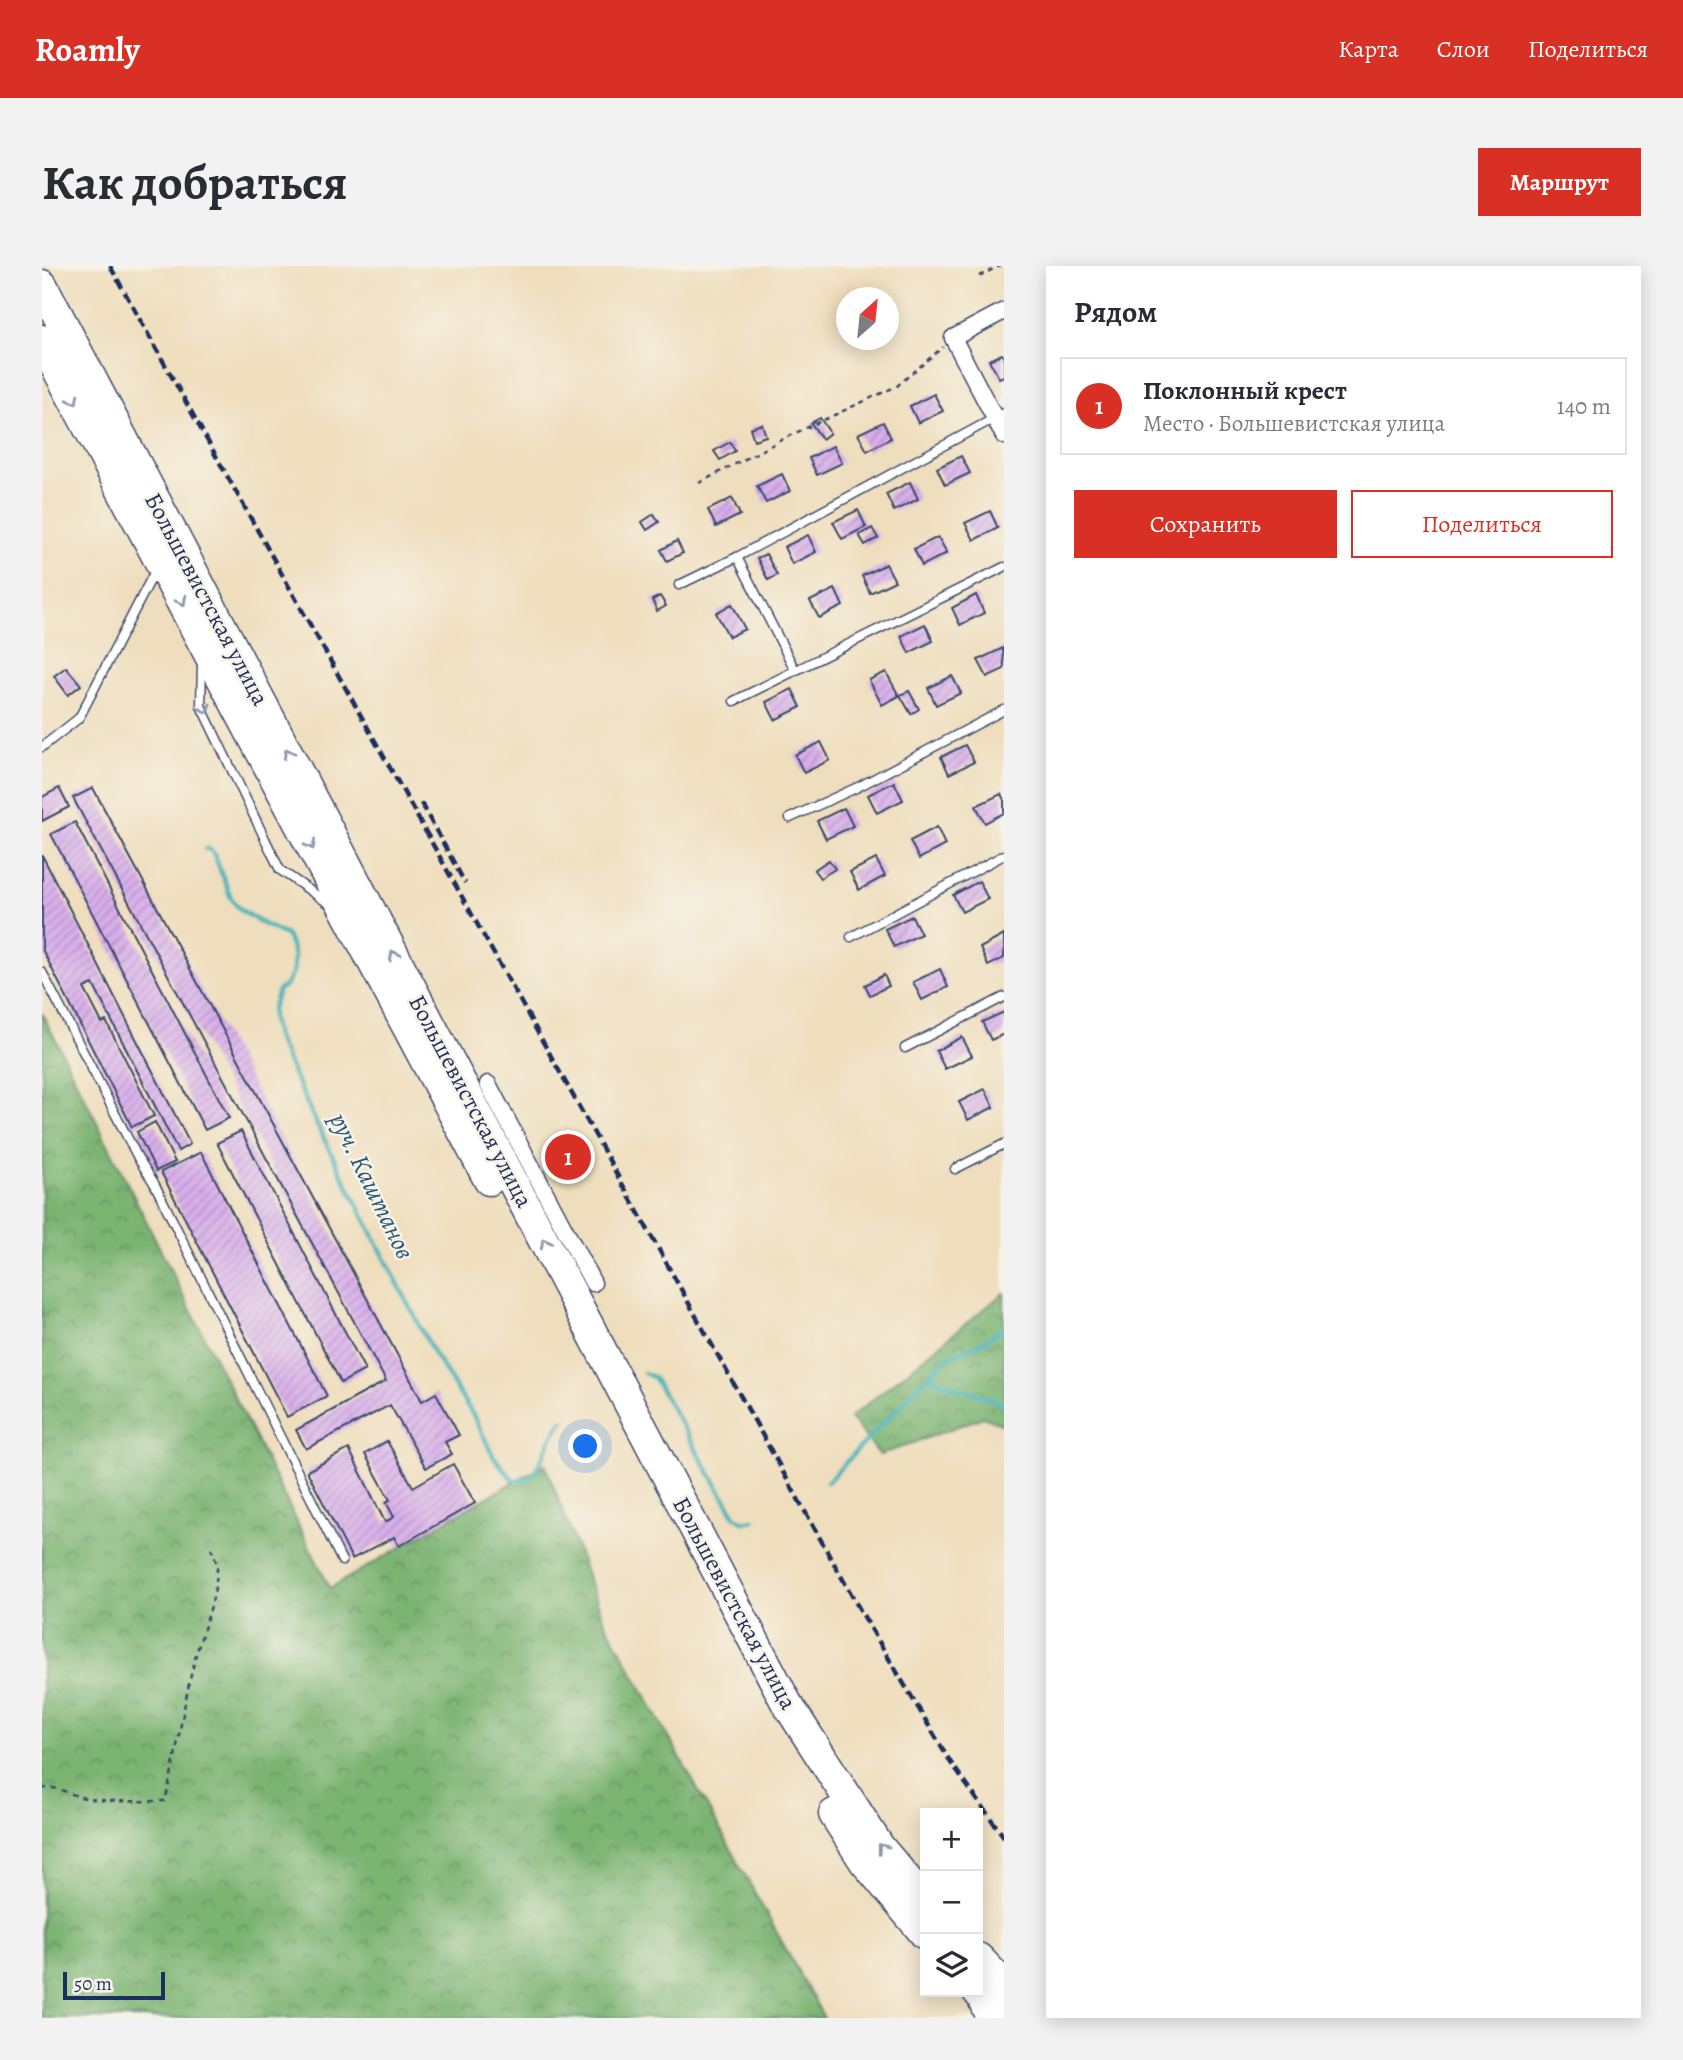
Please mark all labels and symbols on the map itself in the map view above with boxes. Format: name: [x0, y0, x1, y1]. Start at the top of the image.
north arrow: [836, 287, 899, 350]
one-way arrow: [66, 393, 80, 405]
street label: Большевистская улица: [137, 487, 277, 711]
one-way arrow: [173, 594, 187, 606]
one-way arrow: [196, 702, 211, 714]
one-way arrow: [283, 748, 297, 760]
one-way arrow: [303, 838, 316, 850]
one-way arrow: [389, 950, 402, 962]
street label: Большевистская улица: [401, 989, 541, 1213]
water label: руч. Каштанов: [321, 1106, 423, 1265]
pin: 1: [545, 1131, 591, 1183]
one-way arrow: [540, 1238, 553, 1250]
your location: [568, 1429, 602, 1463]
street label: Большевистская улица: [665, 1491, 805, 1715]
one-way arrow: [877, 1843, 890, 1856]
scale bar: [63, 1969, 164, 2001]

